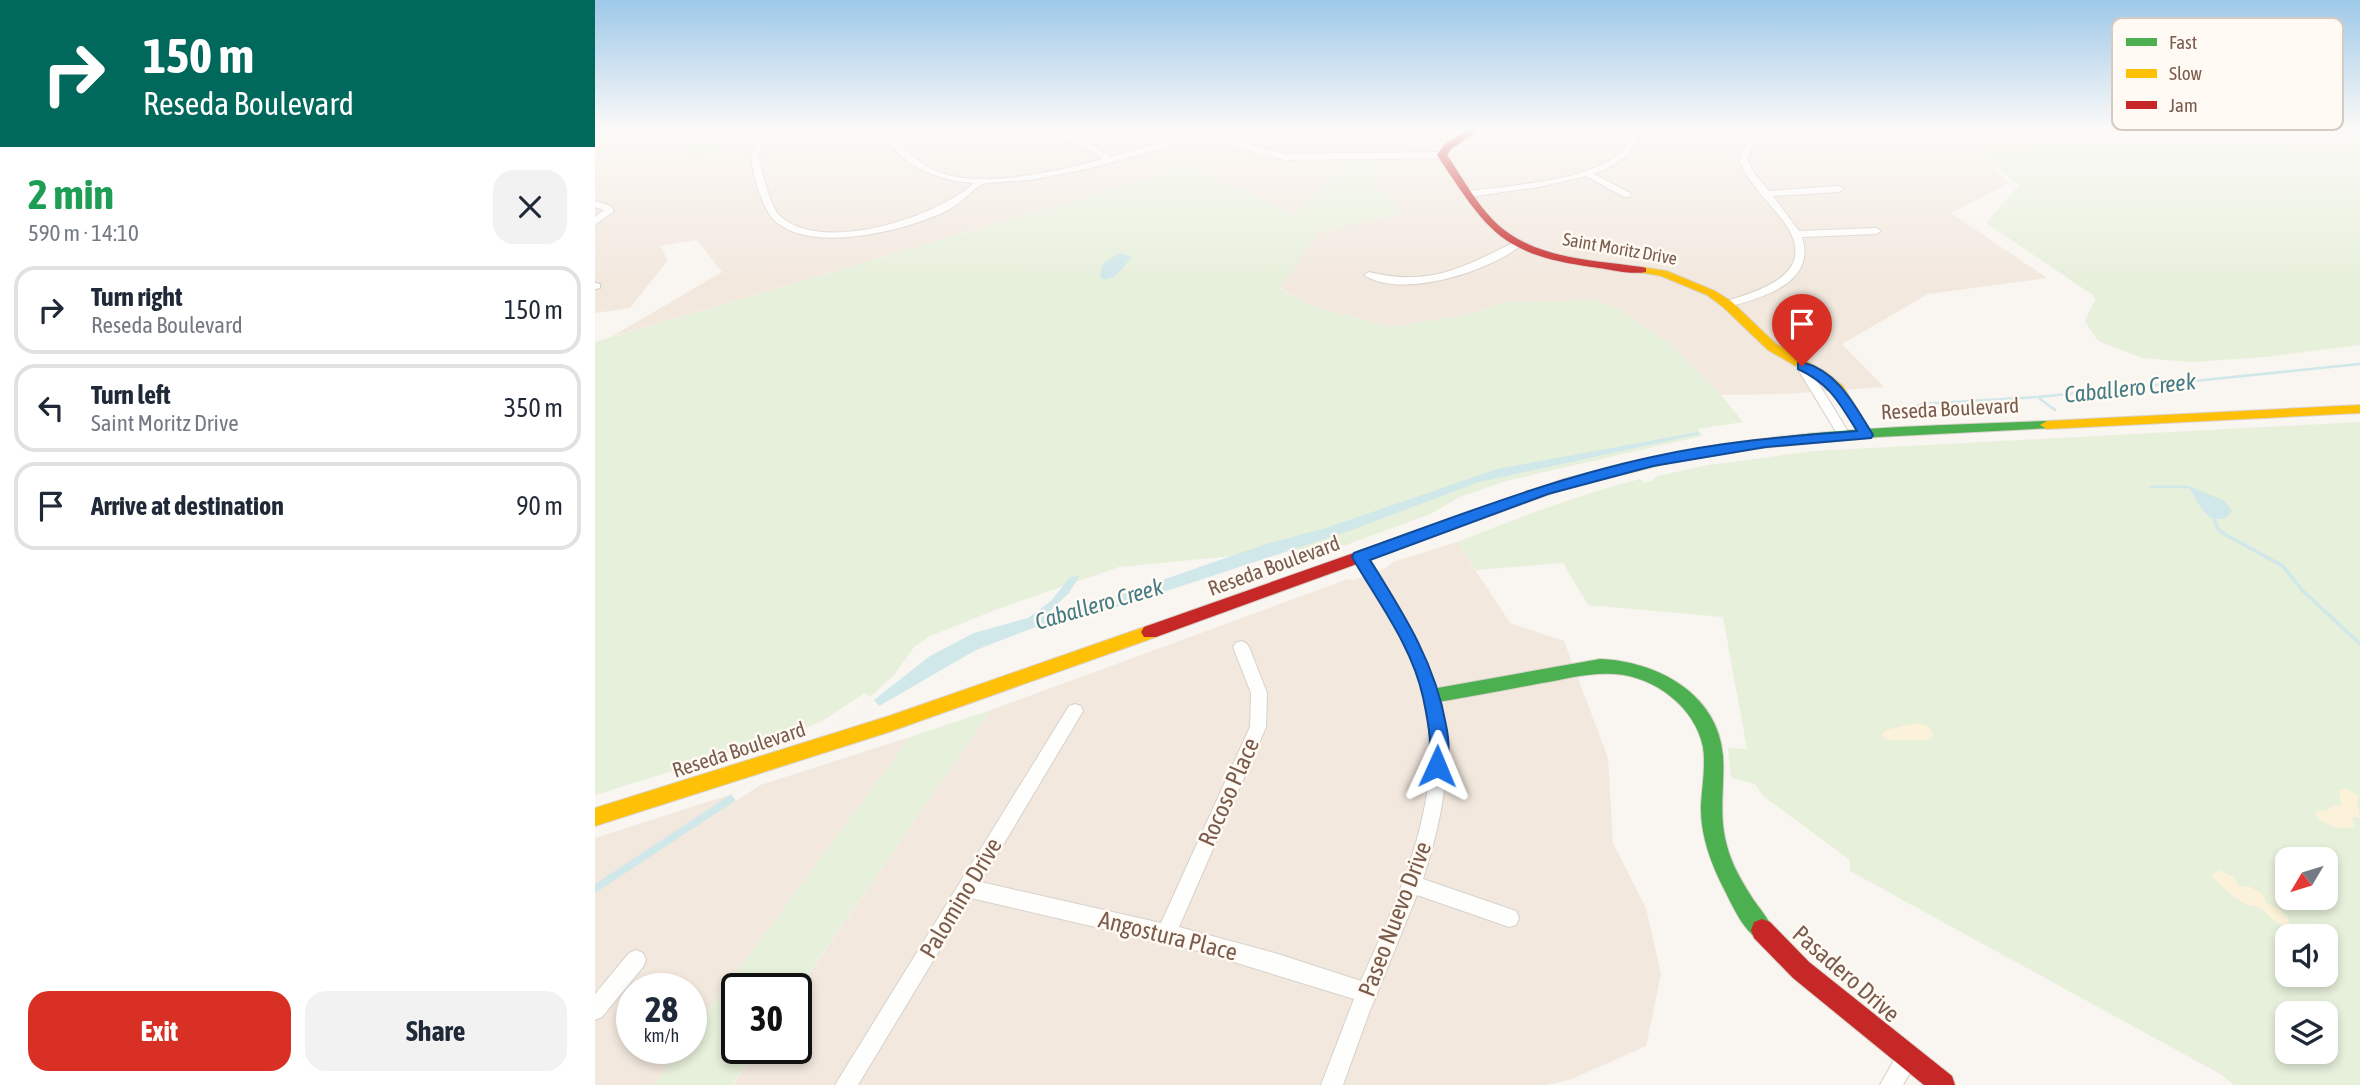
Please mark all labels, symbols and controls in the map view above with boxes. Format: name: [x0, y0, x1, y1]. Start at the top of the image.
legend: [2112, 18, 2343, 130]
text: 150 m: [143, 27, 254, 83]
icon: right: [28, 28, 119, 119]
text: Fast: [2169, 31, 2197, 53]
text: Slow: [2169, 62, 2203, 84]
text: Reseda Boulevard: [143, 85, 354, 122]
text: Jam: [2169, 94, 2198, 116]
text: 2 min: [28, 170, 114, 218]
button: close: [493, 170, 567, 244]
text: 590 m · 14:10: [28, 220, 139, 246]
street label: Saint Moritz Drive: [1561, 228, 1679, 269]
text: Turn right: [91, 282, 182, 312]
icon: right: [32, 291, 70, 329]
pin: [1772, 294, 1832, 366]
text: 150 m: [504, 295, 563, 325]
icon: arrive: [1783, 305, 1821, 343]
text: Reseda Boulevard: [91, 312, 243, 338]
water label: Caballero Creek: [2063, 368, 2198, 408]
text: Turn left: [91, 380, 171, 410]
icon: left: [32, 389, 70, 427]
street label: Reseda Boulevard: [1880, 392, 2020, 424]
text: 350 m: [504, 393, 563, 423]
text: Saint Moritz Drive: [91, 410, 239, 436]
icon: arrive: [32, 487, 70, 525]
text: Arrive at destination: [91, 491, 284, 521]
text: 90 m: [516, 491, 563, 521]
street label: Reseda Boulevard: [1204, 530, 1343, 600]
water label: Caballero Creek: [1032, 573, 1167, 635]
street label: Reseda Boulevard: [669, 716, 808, 782]
position arrow: [1400, 729, 1474, 803]
street label: Rocoso Place: [1193, 734, 1264, 850]
street label: Palomino Drive: [914, 833, 1007, 963]
street label: Paseo Nuevo Drive: [1353, 838, 1436, 1000]
north arrow: [2275, 847, 2338, 910]
map controls: [2275, 847, 2338, 1064]
street label: Angostura Place: [1096, 905, 1240, 966]
street label: Pasadero Drive: [1787, 920, 1905, 1027]
button: sound: [2275, 924, 2338, 987]
speed limit sign: 30: [721, 973, 812, 1064]
text: 28: [645, 989, 678, 1029]
button: Exit: [28, 991, 291, 1071]
button: Share: [305, 991, 567, 1071]
button: layers: [2275, 1001, 2338, 1064]
text: km/h: [644, 1025, 679, 1046]

